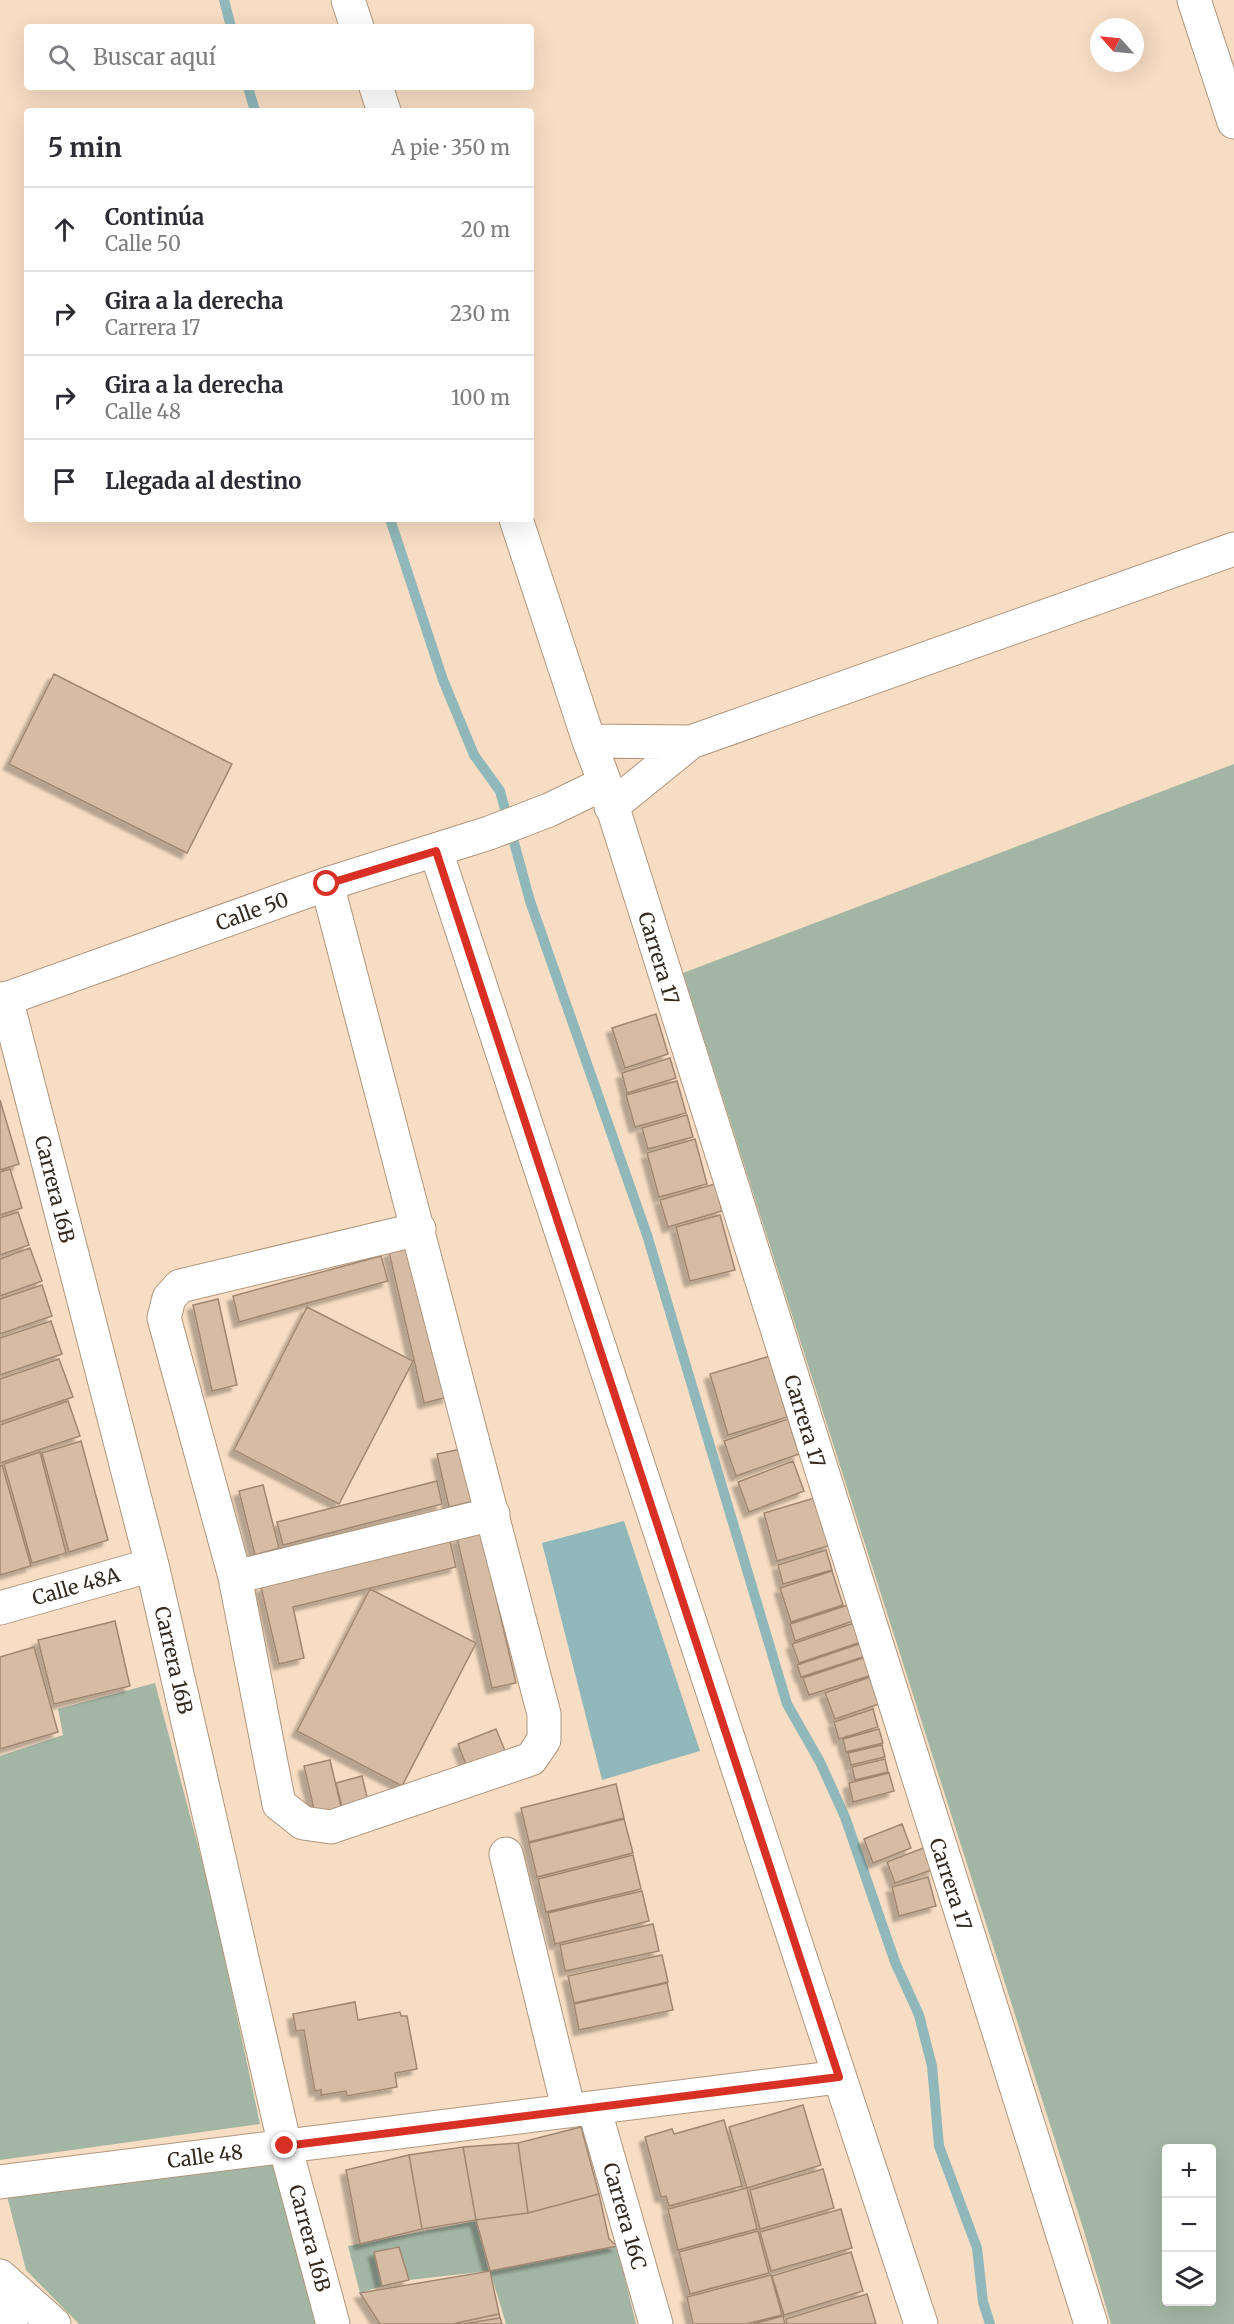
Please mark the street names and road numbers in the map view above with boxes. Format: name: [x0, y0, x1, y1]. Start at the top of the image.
street label: Calle 50: [212, 886, 292, 936]
street label: Carrera 17: [633, 909, 685, 1007]
street label: Carrera 16B: [30, 1133, 80, 1245]
street label: Carrera 17: [779, 1372, 831, 1470]
street label: Calle 48A: [29, 1561, 124, 1610]
street label: Carrera 16B: [150, 1604, 198, 1716]
street label: Carrera 17: [924, 1835, 978, 1933]
street label: Calle 48: [166, 2139, 244, 2173]
street label: Carrera 16C: [598, 2160, 652, 2272]
street label: Carrera 16B: [284, 2182, 336, 2294]

